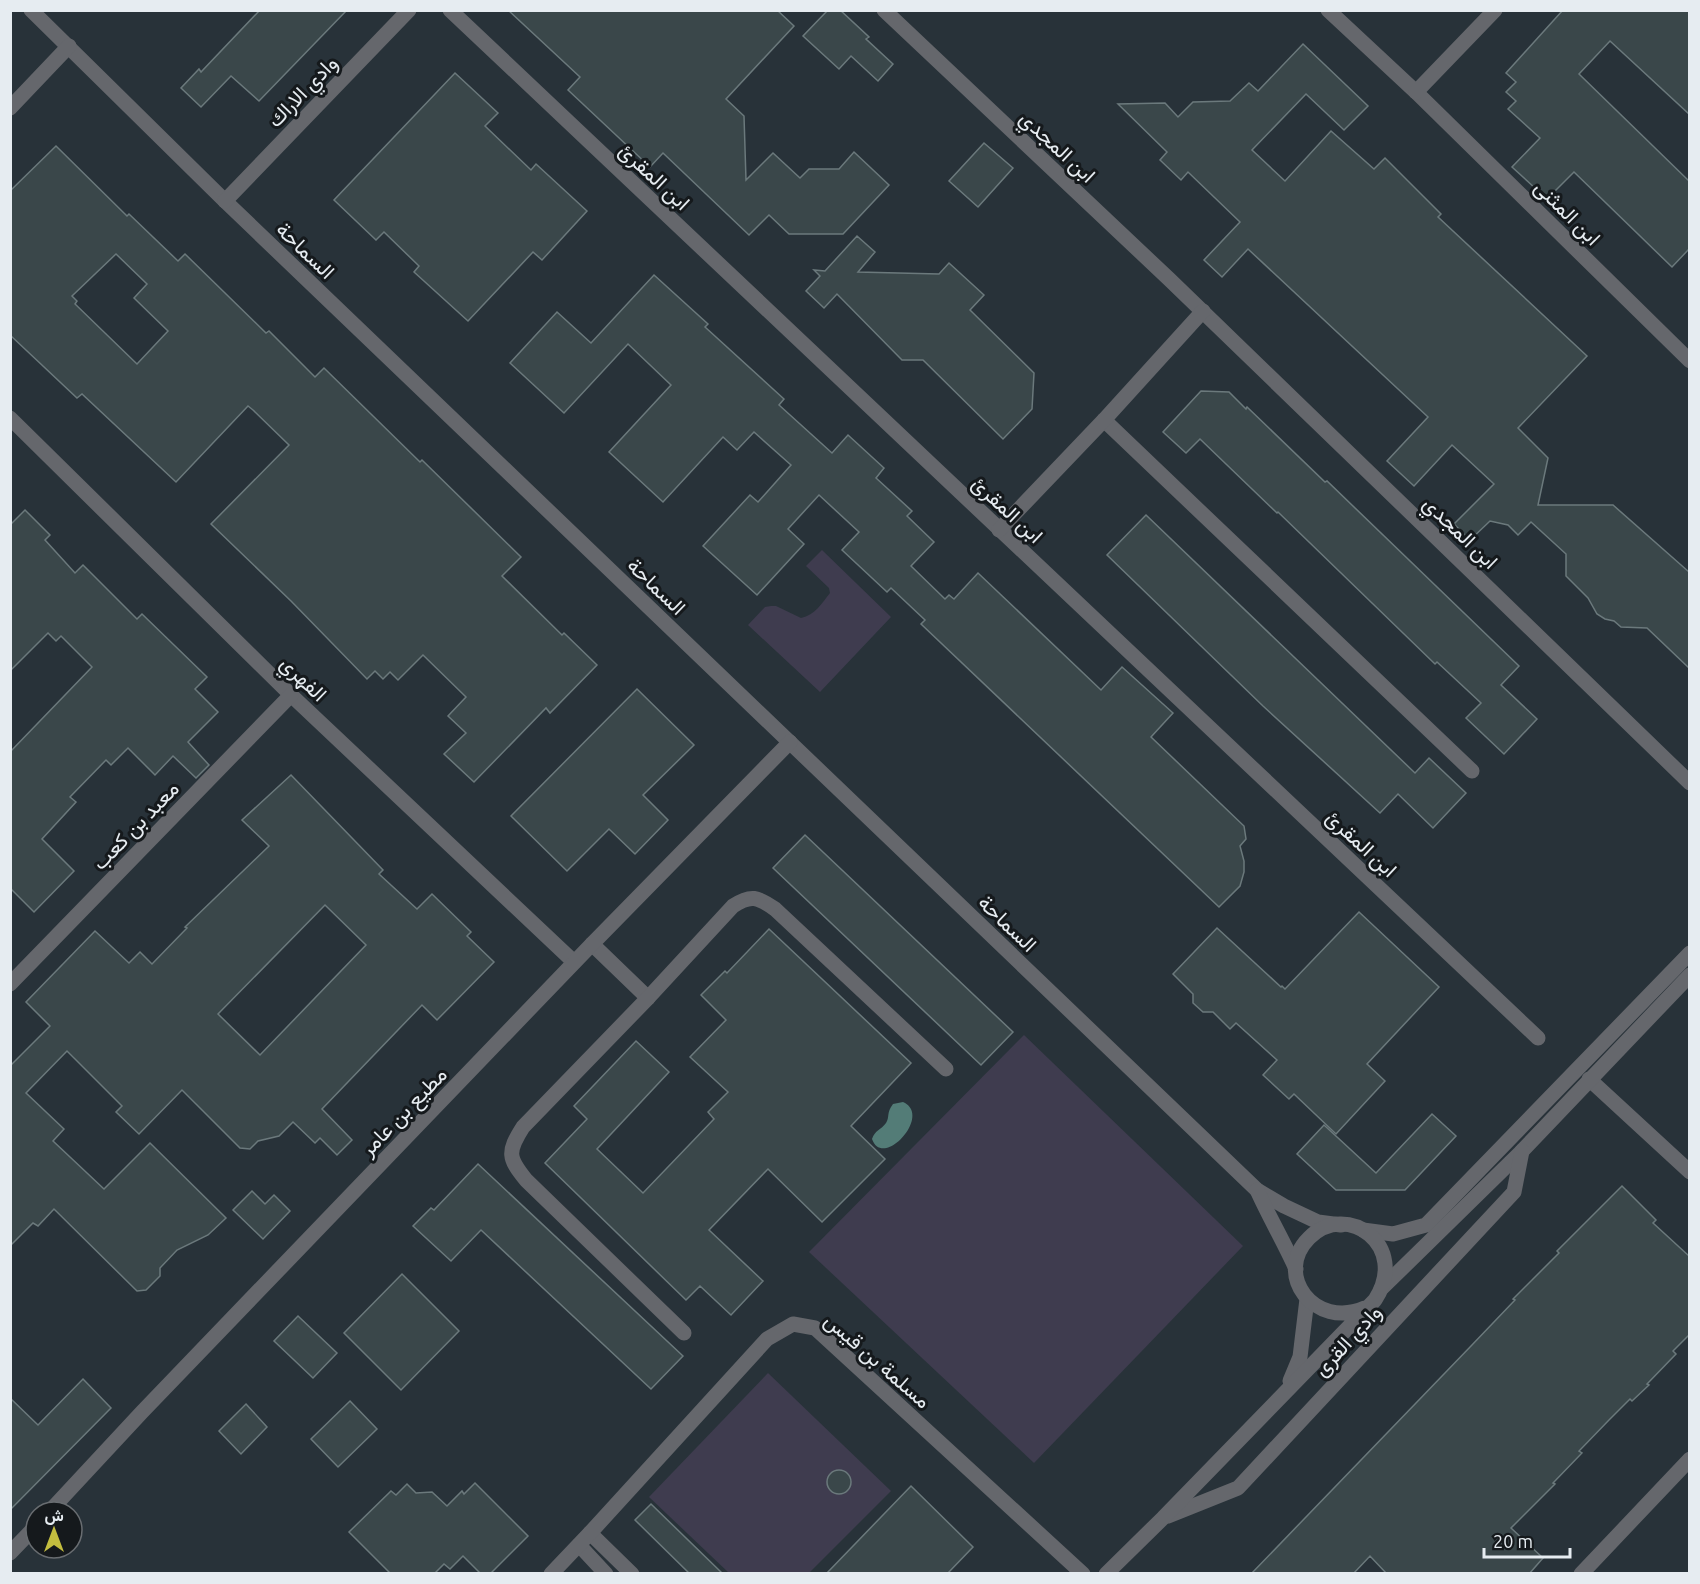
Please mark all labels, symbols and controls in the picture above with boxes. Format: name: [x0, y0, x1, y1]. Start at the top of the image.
street label: وادي الاراك: [262, 50, 346, 136]
street label: ابن المجدي: [1011, 105, 1101, 191]
street label: ابن المقرئ: [614, 137, 695, 216]
street label: ابن المثنى: [1530, 174, 1606, 250]
street label: السماحة: [272, 217, 340, 283]
street label: ابن المقرئ: [967, 470, 1048, 549]
street label: ابن المجدي: [1415, 491, 1503, 578]
street label: السماحة: [623, 553, 691, 619]
street label: الفهري: [272, 650, 332, 710]
street label: معبد بن كعب: [87, 776, 184, 875]
street label: ابن المقرئ: [1321, 804, 1402, 883]
street label: السماحة: [974, 890, 1042, 956]
street label: مطيع بن عامر: [354, 1062, 453, 1163]
street label: وادي القرى: [1308, 1300, 1390, 1385]
street label: مسلمة بن قيس: [819, 1307, 936, 1413]
north arrow: [24, 1500, 84, 1560]
text: ش: [44, 1506, 64, 1525]
scale bar: [1484, 1521, 1570, 1559]
text: 20 m: [1493, 1531, 1533, 1551]

